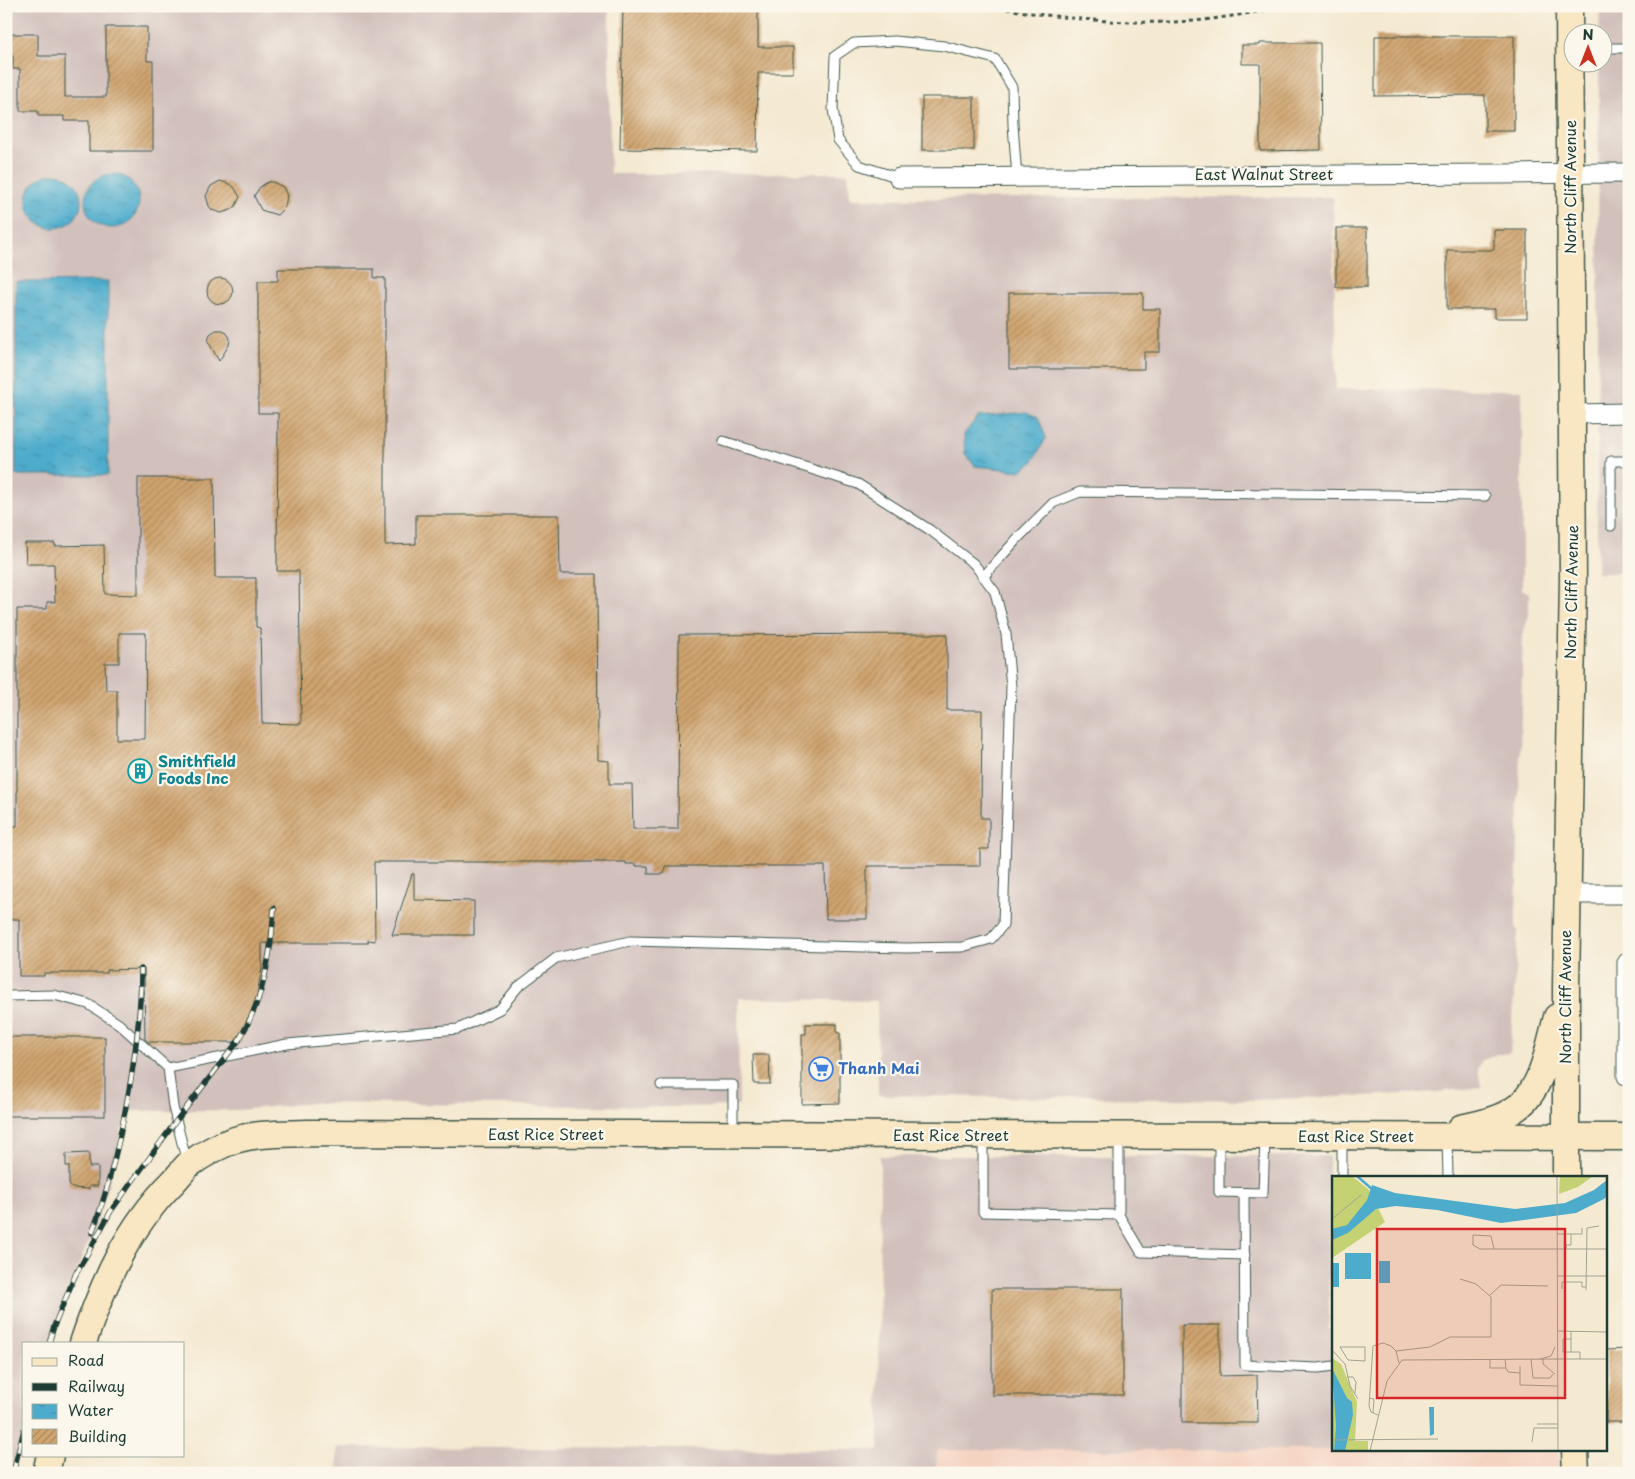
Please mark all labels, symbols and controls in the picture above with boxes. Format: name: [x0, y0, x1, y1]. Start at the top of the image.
north arrow: [1562, 22, 1612, 72]
text: N: [1582, 24, 1594, 45]
street label: North Cliff Avenue: [1558, 120, 1581, 254]
street label: East Walnut Street: [1195, 162, 1333, 185]
street label: North Cliff Avenue: [1558, 525, 1583, 659]
place label: Smithfield Foods Inc: [158, 749, 236, 789]
building icon: Smithfield Foods Inc: [127, 758, 153, 784]
street label: North Cliff Avenue: [1553, 930, 1576, 1064]
supermarket icon: Thanh Mai: [808, 1056, 834, 1082]
place label: Thanh Mai: [838, 1056, 919, 1079]
street label: East Rice Street: [488, 1122, 604, 1145]
street label: East Rice Street: [893, 1123, 1009, 1146]
street label: East Rice Street: [1298, 1124, 1414, 1147]
inset map: [1332, 1176, 1608, 1452]
legend: [22, 1342, 185, 1456]
text: Road: [68, 1348, 104, 1371]
text: Railway: [68, 1374, 125, 1397]
text: Water: [68, 1398, 113, 1421]
text: Building: [68, 1424, 127, 1447]

